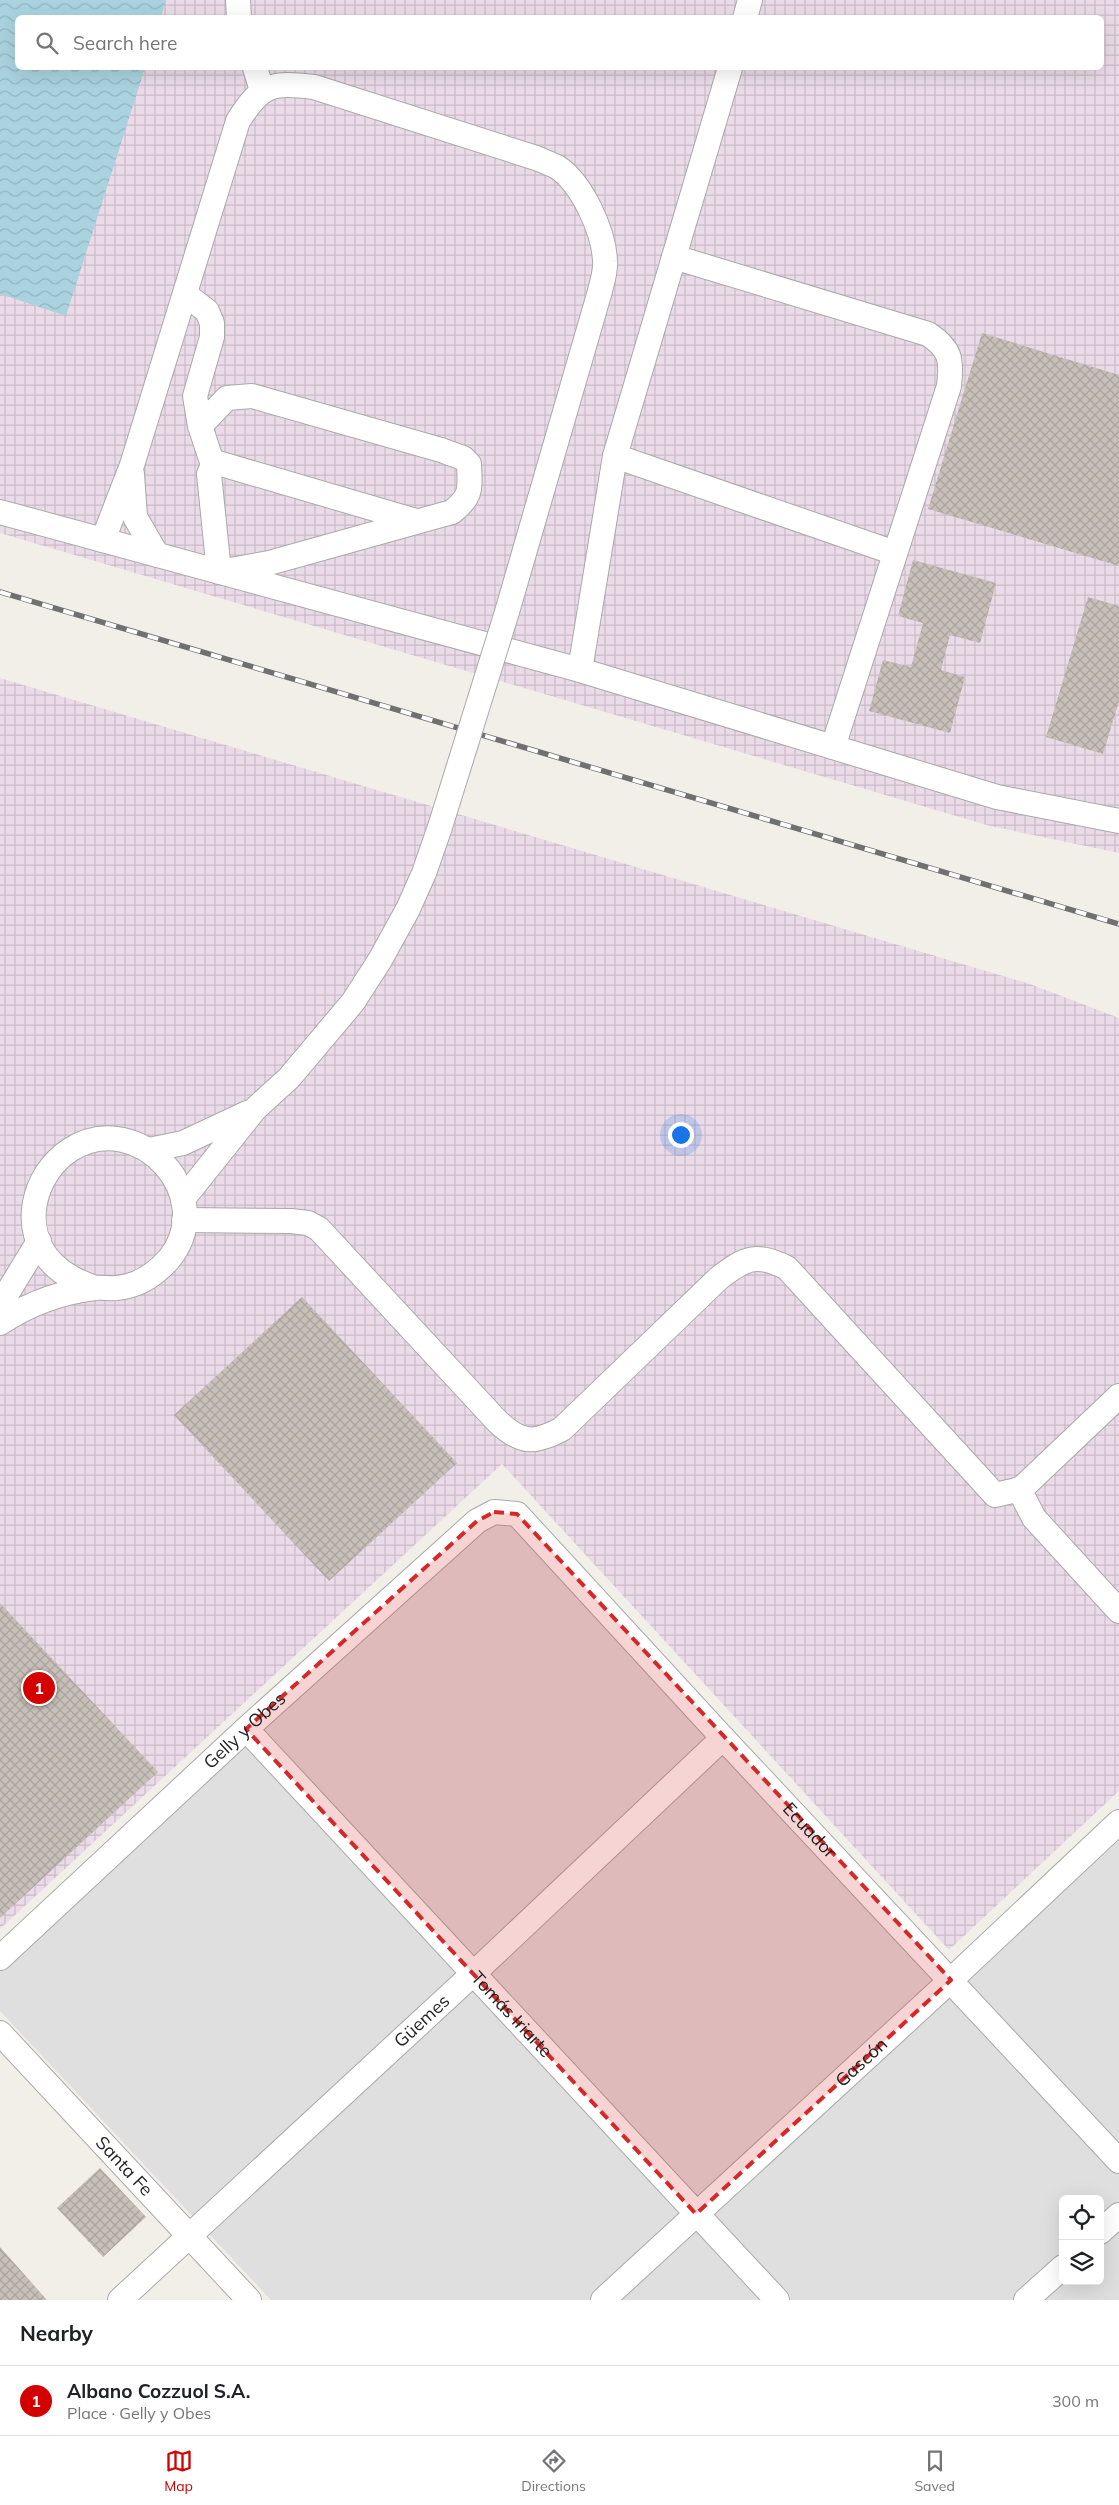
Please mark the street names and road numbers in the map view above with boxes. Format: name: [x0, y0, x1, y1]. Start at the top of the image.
street label: Gelly y Obes: [198, 1687, 290, 1774]
street label: Ecuador: [778, 1797, 842, 1863]
street label: Tomás Iriarte: [466, 1966, 558, 2062]
street label: Güemes: [389, 1989, 454, 2052]
street label: Gascón: [830, 2032, 892, 2092]
street label: Santa Fe: [91, 2131, 158, 2201]

